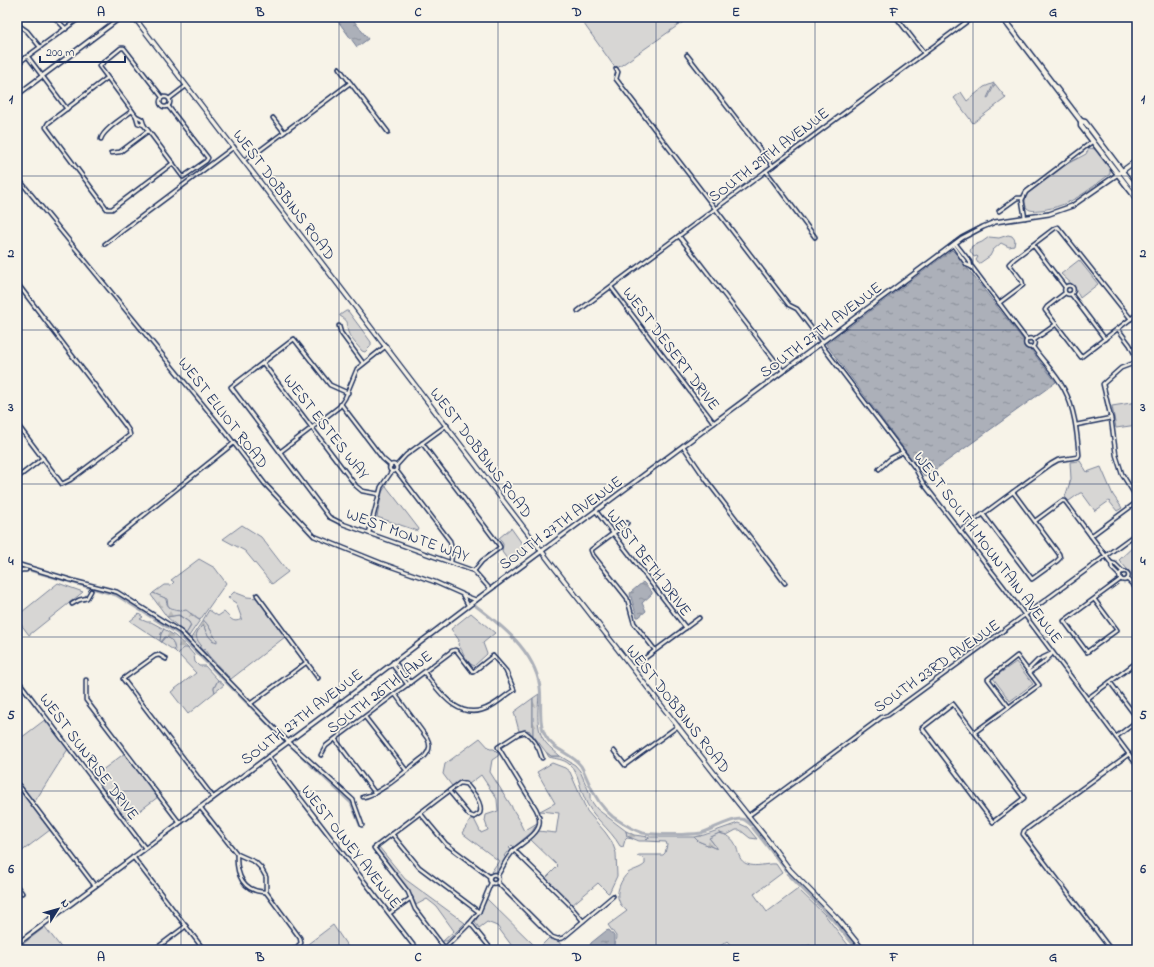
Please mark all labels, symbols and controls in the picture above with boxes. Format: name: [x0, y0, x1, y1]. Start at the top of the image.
text: A: [97, 3, 105, 22]
text: B: [255, 3, 265, 22]
text: C: [414, 3, 422, 22]
text: D: [571, 3, 582, 22]
text: E: [732, 3, 740, 22]
text: F: [889, 3, 899, 22]
text: G: [1049, 3, 1057, 22]
scale bar: [40, 38, 125, 64]
text: 200 m: [46, 44, 75, 62]
text: 1: [9, 90, 14, 109]
text: 1: [1141, 90, 1146, 109]
street label: SOUTH 29TH AVENUE: [704, 102, 835, 209]
street label: WEST DOBBINS ROAD: [226, 125, 341, 266]
text: 2: [7, 244, 15, 263]
text: 2: [1139, 244, 1147, 263]
street label: SOUTH 27TH AVENUE: [755, 276, 888, 385]
street label: WEST DESERT DRIVE: [616, 282, 725, 416]
street label: WEST ELLIOT ROAD: [171, 352, 274, 474]
street label: WEST ESTES WAY: [276, 369, 375, 486]
street label: WEST DOBBINS ROAD: [423, 383, 538, 524]
text: 3: [7, 398, 14, 417]
text: 3: [1139, 398, 1146, 417]
street label: WEST SOUTH MOUNTAIN AVENUE: [907, 447, 1068, 649]
street label: SOUTH 27TH AVENUE: [494, 470, 628, 577]
street label: WEST MONTE WAY: [343, 503, 473, 569]
street label: WEST BETH DRIVE: [600, 504, 697, 622]
text: 4: [7, 552, 14, 571]
text: 4: [1139, 552, 1146, 571]
street label: SOUTH 23RD AVENUE: [869, 614, 1006, 720]
street label: WEST DOBBINS ROAD: [619, 640, 736, 779]
street label: SOUTH 26TH LANE: [322, 645, 438, 740]
street label: SOUTH 27TH AVENUE: [236, 663, 369, 772]
street label: WEST SUNRISE DRIVE: [33, 689, 144, 826]
text: 5: [7, 706, 15, 725]
text: 5: [1139, 706, 1147, 725]
street label: WEST OLNEY AVENUE: [294, 780, 407, 914]
text: 6: [7, 860, 14, 879]
text: 6: [1139, 860, 1146, 879]
north arrow: [38, 889, 78, 929]
text: N: [57, 896, 74, 911]
text: A: [97, 948, 105, 967]
text: B: [255, 948, 265, 967]
text: C: [414, 948, 422, 967]
text: D: [571, 948, 582, 967]
text: E: [732, 948, 740, 967]
text: F: [889, 948, 899, 967]
text: G: [1049, 948, 1057, 967]

